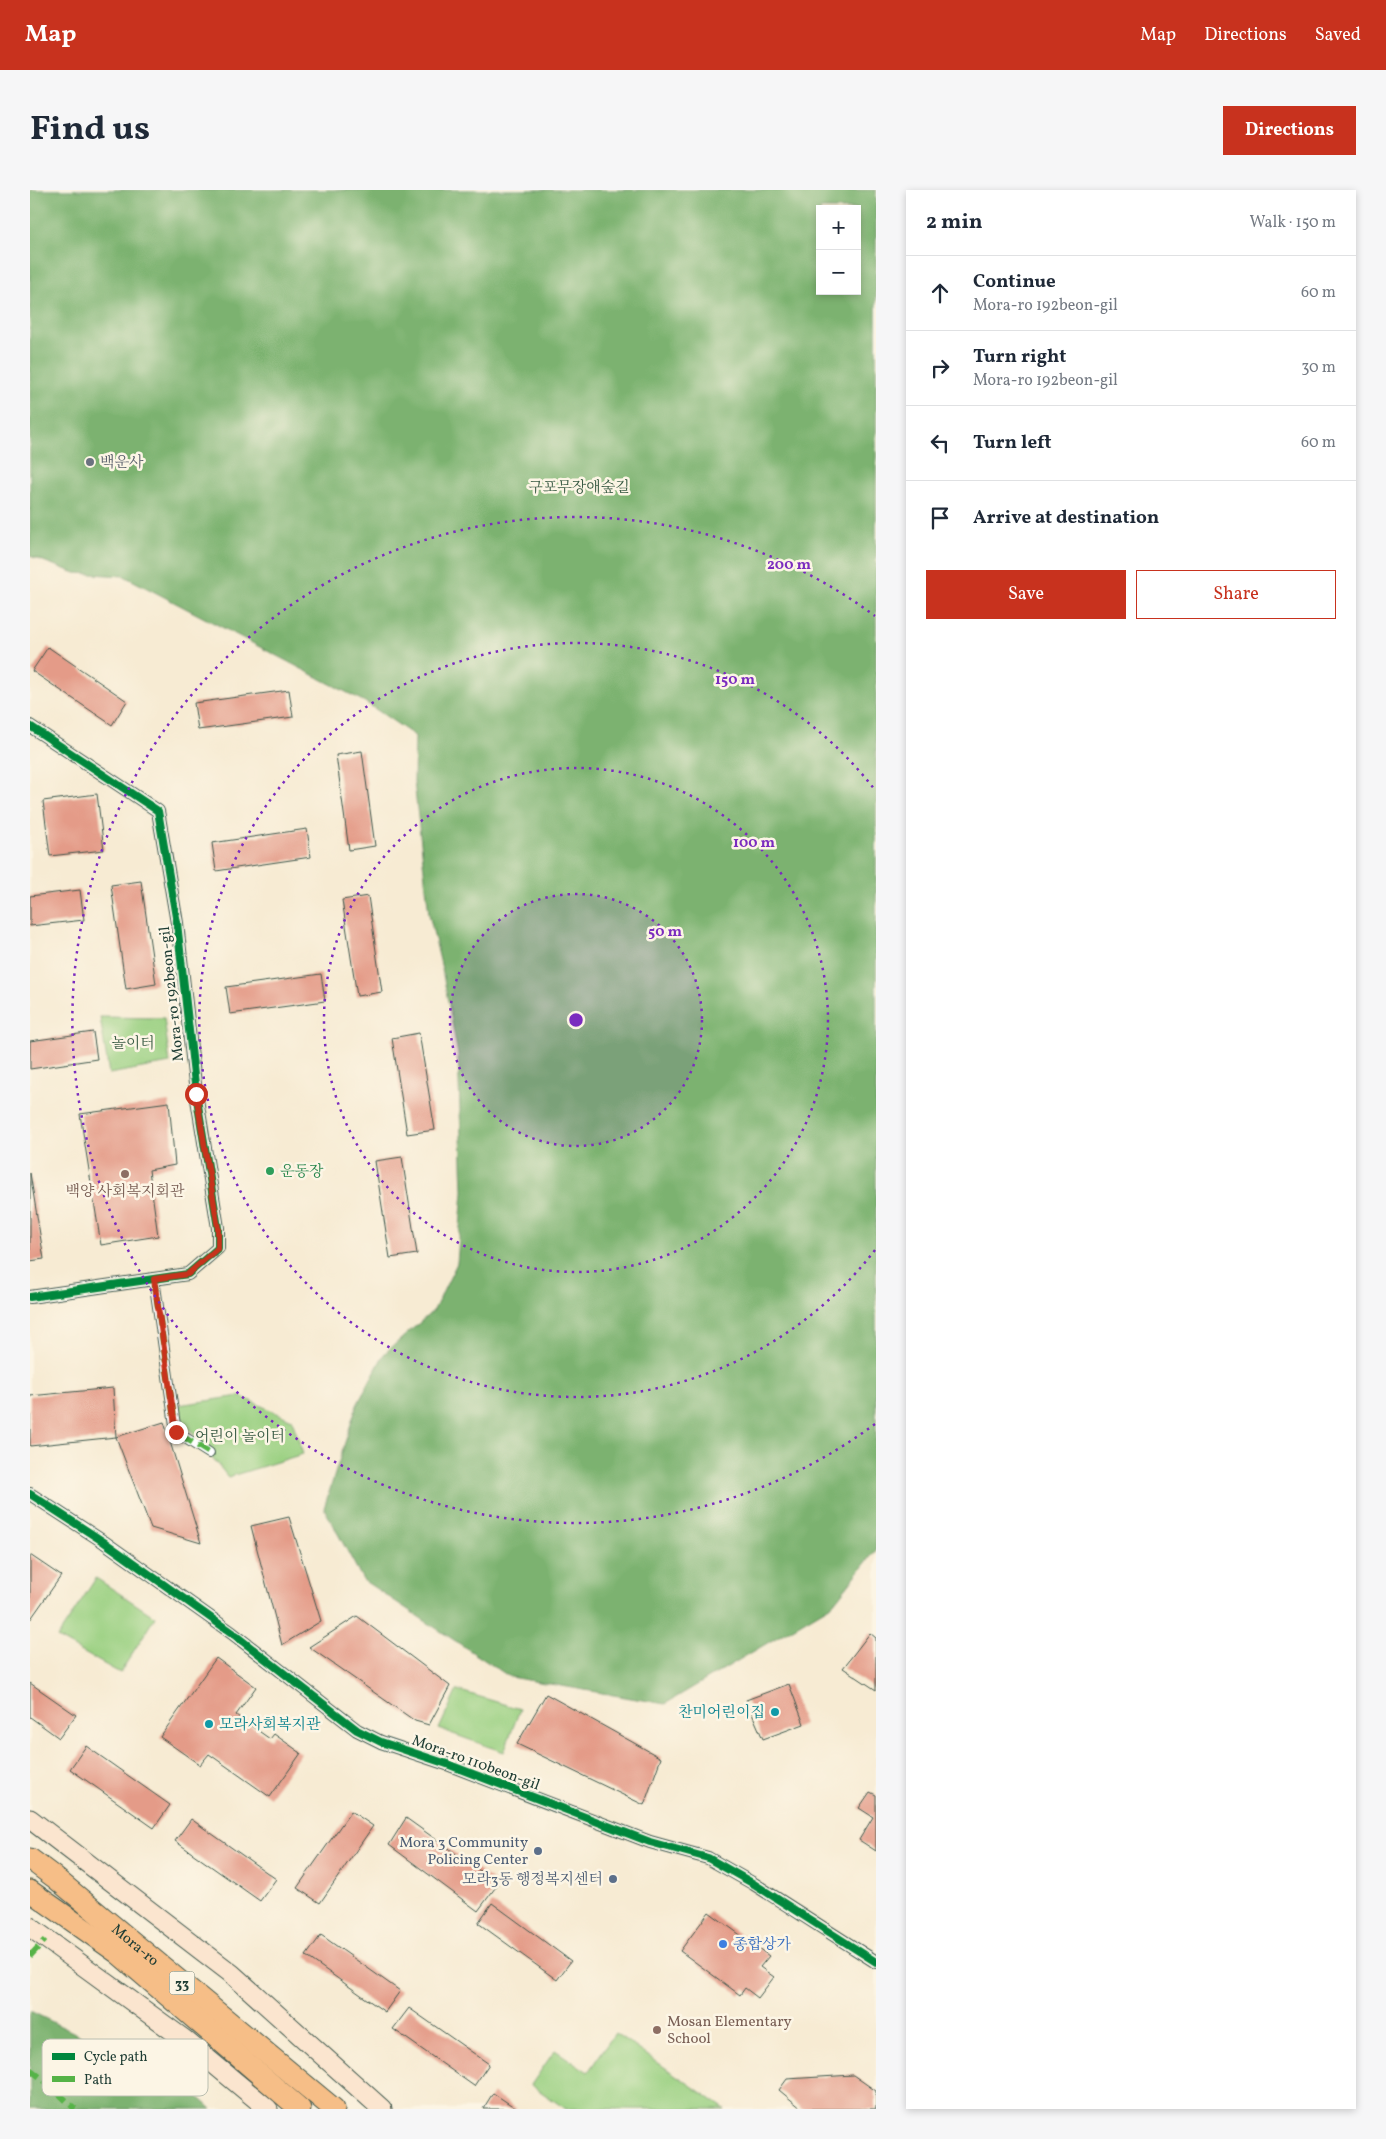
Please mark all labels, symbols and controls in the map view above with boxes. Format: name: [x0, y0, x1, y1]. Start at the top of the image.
text: Map: [25, 18, 76, 52]
text: Map: [1140, 23, 1176, 48]
text: Directions: [1204, 23, 1287, 48]
text: Saved: [1315, 23, 1361, 48]
text: Find us: [30, 106, 150, 154]
button: Directions: [1223, 106, 1356, 155]
map controls: [816, 205, 861, 295]
button: +: [816, 205, 861, 250]
text: 2 min: [926, 208, 983, 237]
text: Walk · 150 m: [1250, 212, 1336, 234]
button: −: [816, 250, 861, 295]
text: Continue: [973, 269, 1056, 295]
icon: ahead: [926, 279, 954, 307]
text: 60 m: [1301, 282, 1336, 304]
text: Mora-ro 192beon-gil: [973, 295, 1118, 317]
text: Turn right: [973, 344, 1066, 370]
icon: right: [926, 354, 954, 382]
text: 30 m: [1301, 357, 1336, 379]
text: Mora-ro 192beon-gil: [973, 370, 1118, 392]
icon: left: [926, 429, 954, 457]
text: Turn left: [973, 430, 1052, 456]
text: 60 m: [1301, 432, 1336, 454]
place label: 백운사: [100, 453, 144, 474]
marker: 백운사: [84, 456, 96, 468]
park label: 구포무장애숲길: [528, 478, 630, 499]
icon: arrive: [926, 504, 954, 532]
text: Arrive at destination: [973, 505, 1159, 531]
text: 200 m: [767, 555, 811, 576]
button: Save: [926, 570, 1126, 619]
button: Share: [1136, 570, 1336, 619]
text: 150 m: [715, 670, 755, 691]
text: 100 m: [733, 833, 776, 854]
text: 50 m: [648, 922, 682, 943]
street label: Mora-ro 192beon-gil: [155, 925, 190, 1062]
centre of rings: [567, 1011, 585, 1029]
park label: 놀이터: [111, 1034, 155, 1055]
route start: [185, 1083, 208, 1106]
place label: 운동장: [280, 1162, 324, 1183]
marker: 운동장: [264, 1165, 276, 1177]
marker: 백양 사회복지회관: [119, 1168, 131, 1180]
place label: 백양 사회복지회관: [66, 1182, 185, 1203]
route end: [165, 1421, 188, 1444]
park label: 어린이 놀이터: [195, 1427, 285, 1448]
place label: 찬미어린이집: [678, 1703, 765, 1724]
marker: 찬미어린이집: [769, 1706, 781, 1718]
place label: 모라사회복지관: [219, 1715, 321, 1736]
marker: 모라사회복지관: [203, 1718, 215, 1730]
street label: Mora-ro 110beon-gil: [409, 1730, 542, 1796]
place label: Mora 3 Community Policing Center: [399, 1833, 528, 1871]
marker: Mora 3 Community Policing Center: [532, 1845, 544, 1857]
place label: 모라3동 행정복지센터: [462, 1870, 603, 1891]
marker: 모라3동 행정복지센터: [607, 1873, 619, 1885]
street label: Mora-ro: [106, 1920, 163, 1972]
place label: 종합상가: [733, 1935, 791, 1956]
marker: 종합상가: [717, 1938, 729, 1950]
road number: 33: [170, 1972, 194, 1995]
place label: Mosan Elementary School: [667, 2012, 792, 2050]
marker: Mosan Elementary School: [651, 2024, 663, 2036]
legend: [42, 2039, 208, 2096]
text: Cycle path: [84, 2048, 148, 2067]
text: Path: [84, 2071, 112, 2090]

